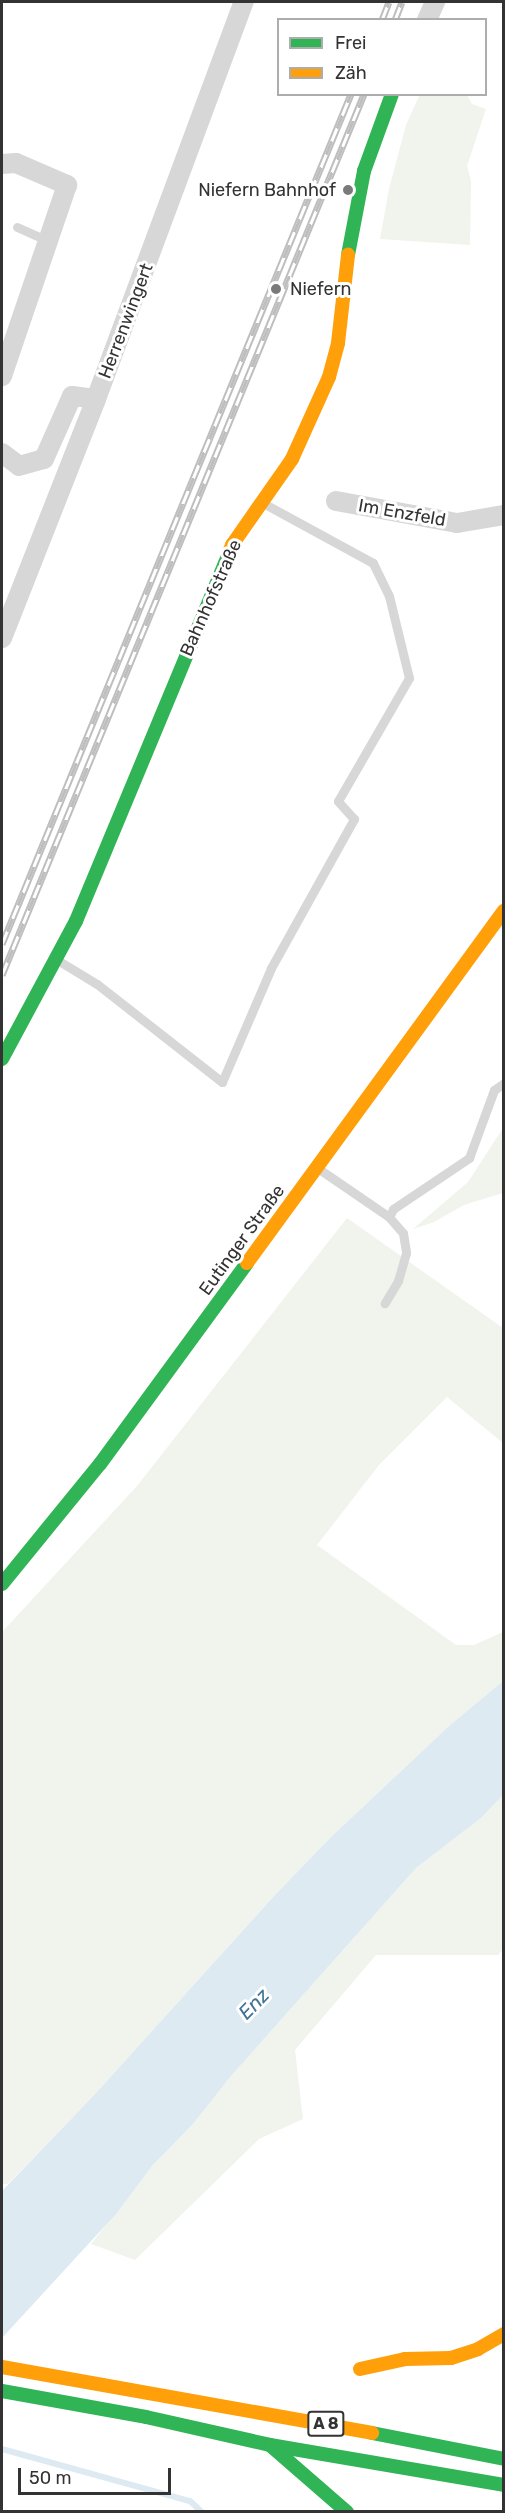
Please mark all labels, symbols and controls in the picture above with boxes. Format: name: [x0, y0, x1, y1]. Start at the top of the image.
legend: [277, 18, 487, 96]
text: Frei: [335, 32, 366, 54]
text: Zäh: [335, 62, 367, 84]
place label: Niefern Bahnhof: [198, 179, 336, 201]
marker: Niefern Bahnhof: [341, 183, 355, 197]
street label: Herrenwingert: [94, 260, 158, 382]
place label: Niefern: [290, 278, 351, 300]
marker: Niefern: [267, 280, 285, 298]
street label: Im Enzfeld: [357, 495, 447, 531]
street label: Bahnhofstraße: [176, 536, 246, 660]
street label: Eutinger Straße: [195, 1180, 289, 1300]
water label: Enz: [233, 1983, 275, 2025]
road number: A 8: [306, 2411, 346, 2437]
scale bar: [21, 2456, 174, 2494]
text: 50 m: [29, 2467, 72, 2489]

